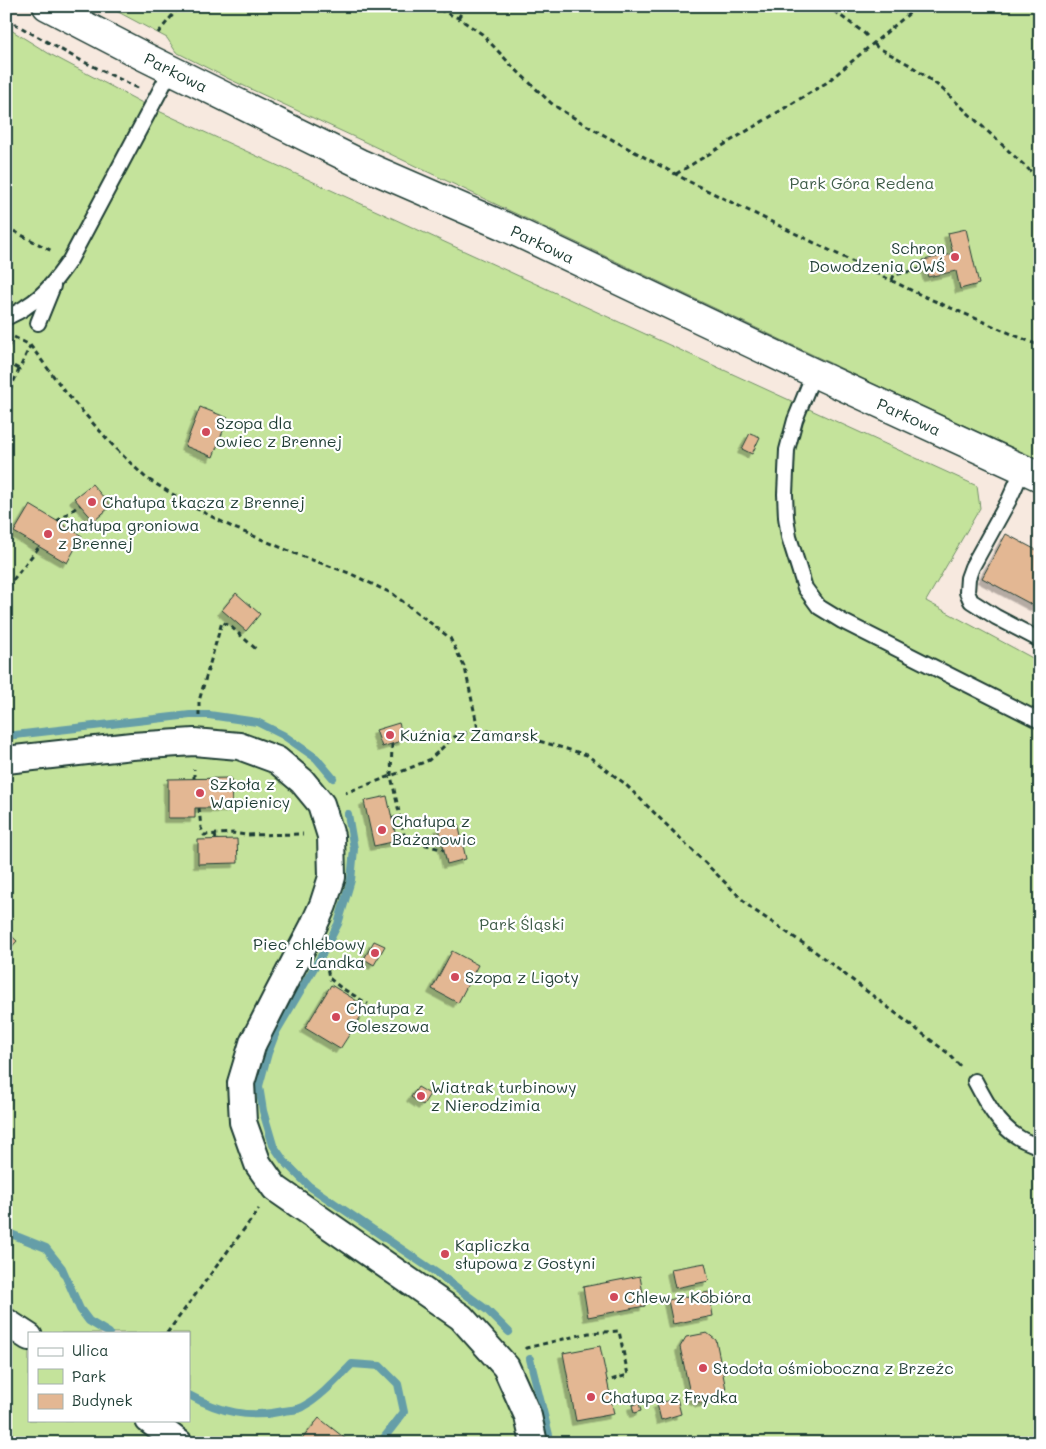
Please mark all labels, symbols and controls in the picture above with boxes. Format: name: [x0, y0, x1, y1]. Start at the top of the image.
street label: Parkowa: [141, 47, 211, 96]
park label: Park Góra Redena: [790, 172, 934, 193]
street label: Parkowa: [507, 220, 578, 268]
place label: Schron Dowodzenia OWŚ: [809, 237, 945, 276]
marker: Schron Dowodzenia OWŚ: [949, 251, 961, 263]
street label: Parkowa: [874, 392, 945, 440]
place label: Szopa dla owiec z Brennej: [216, 412, 342, 451]
marker: Szopa dla owiec z Brennej: [200, 426, 212, 438]
place label: Chałupa tkacza z Brennej: [102, 491, 305, 512]
marker: Chałupa tkacza z Brennej: [86, 496, 98, 508]
place label: Chałupa groniowa z Brennej: [58, 514, 200, 553]
marker: Chałupa groniowa z Brennej: [42, 528, 54, 540]
place label: Kuźnia z Zamarsk: [400, 724, 538, 745]
marker: Kuźnia z Zamarsk: [384, 729, 396, 741]
place label: Szkoła z Wapienicy: [210, 773, 290, 812]
marker: Szkoła z Wapienicy: [194, 787, 206, 799]
place label: Chałupa z Bażanowic: [392, 810, 476, 849]
marker: Chałupa z Bażanowic: [376, 824, 388, 836]
park label: Park Śląski: [479, 913, 565, 934]
place label: Piec chlebowy z Landka: [253, 933, 365, 972]
marker: Piec chlebowy z Landka: [369, 947, 381, 959]
place label: Szopa z Ligoty: [465, 966, 579, 987]
marker: Szopa z Ligoty: [449, 971, 461, 983]
place label: Chałupa z Goleszowa: [346, 997, 430, 1036]
marker: Chałupa z Goleszowa: [330, 1011, 342, 1023]
place label: Wiatrak turbinowy z Nierodzimia: [431, 1076, 577, 1115]
marker: Wiatrak turbinowy z Nierodzimia: [415, 1090, 427, 1102]
place label: Kapliczka słupowa z Gostyni: [455, 1234, 596, 1273]
marker: Kapliczka słupowa z Gostyni: [439, 1248, 451, 1260]
place label: Chlew z Kobióra: [624, 1286, 752, 1307]
marker: Chlew z Kobióra: [608, 1291, 620, 1303]
legend: [28, 1332, 190, 1422]
text: Ulica: [72, 1340, 109, 1360]
place label: Stodoła ośmioboczna z Brzeźc: [713, 1357, 954, 1378]
marker: Stodoła ośmioboczna z Brzeźc: [697, 1362, 709, 1374]
text: Park: [72, 1366, 106, 1386]
place label: Chałupa z Frydka: [601, 1386, 738, 1407]
text: Budynek: [72, 1390, 132, 1410]
marker: Chałupa z Frydka: [585, 1391, 597, 1403]

